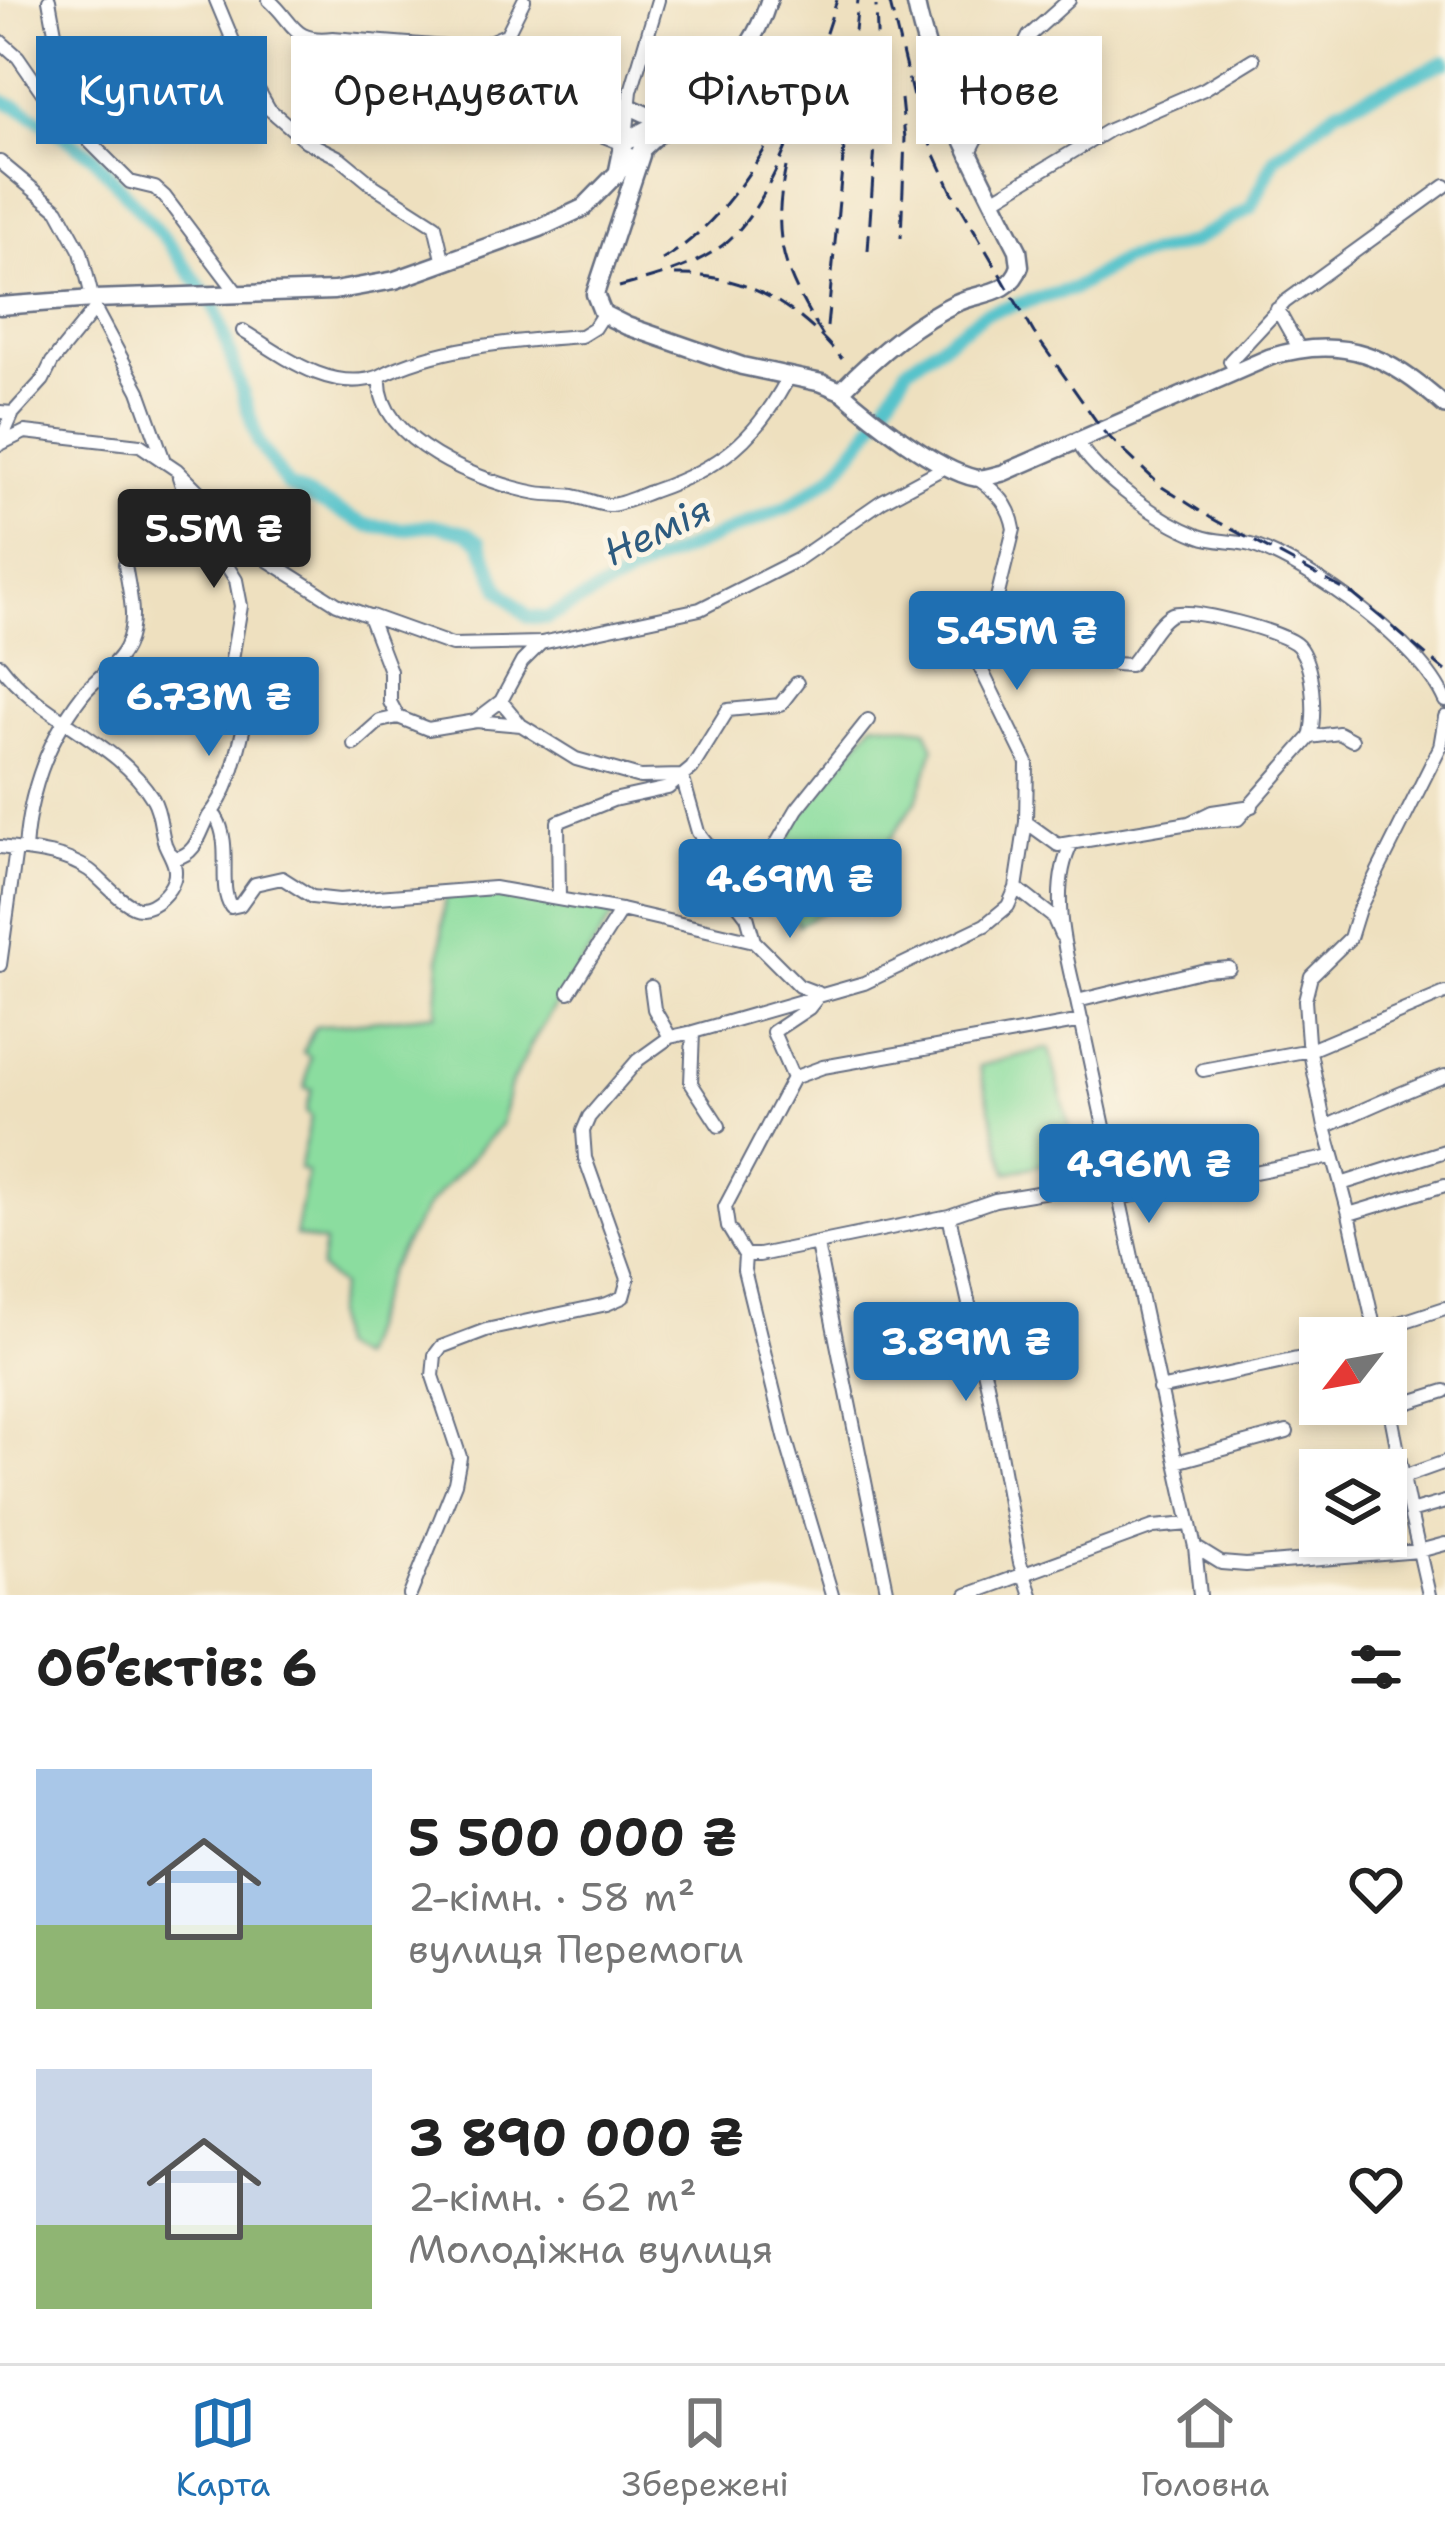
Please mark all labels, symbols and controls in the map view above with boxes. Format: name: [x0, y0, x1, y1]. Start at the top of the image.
chip: Купити: [36, 36, 267, 144]
chip: Орендувати: [291, 36, 621, 144]
chip: Фільтри: [645, 36, 892, 144]
chip: Нове: [916, 36, 1102, 144]
water label: Немія: [595, 482, 719, 578]
pin: 5.5M ₴: [116, 489, 312, 591]
text: 5.5M ₴: [145, 502, 283, 554]
pin: 5.45M ₴: [906, 591, 1128, 693]
text: 5.45M ₴: [936, 604, 1098, 656]
pin: 6.73M ₴: [98, 657, 320, 759]
text: 6.73M ₴: [126, 670, 292, 722]
pin: 4.69M ₴: [679, 839, 901, 941]
text: 4.69M ₴: [706, 852, 874, 904]
pin: 4.96M ₴: [1038, 1124, 1260, 1226]
text: 4.96M ₴: [1066, 1137, 1232, 1189]
pin: 3.89M ₴: [855, 1302, 1077, 1404]
text: 3.89M ₴: [881, 1315, 1051, 1367]
north arrow: [1299, 1317, 1407, 1425]
map controls: [1299, 1317, 1407, 1557]
button: layers: [1299, 1449, 1407, 1557]
text: Об’єктів: 6: [36, 1633, 317, 1701]
icon: filters: [1343, 1634, 1409, 1700]
text: 5 500 000 ₴: [408, 1803, 737, 1871]
icon: home: [132, 1817, 276, 1961]
icon: heart: [1343, 1856, 1409, 1922]
text: 2-кімн. · 58 m²: [408, 1871, 695, 1923]
text: вулиця Перемоги: [408, 1923, 744, 1975]
text: 3 890 000 ₴: [408, 2103, 744, 2171]
icon: home: [132, 2117, 276, 2261]
icon: heart: [1343, 2156, 1409, 2222]
text: 2-кімн. · 62 m²: [408, 2171, 697, 2223]
text: Молодіжна вулиця: [408, 2223, 773, 2275]
tab: Карта: [176, 2390, 270, 2507]
tab: Збережені: [622, 2390, 789, 2507]
tab: Головна: [1140, 2390, 1269, 2507]

